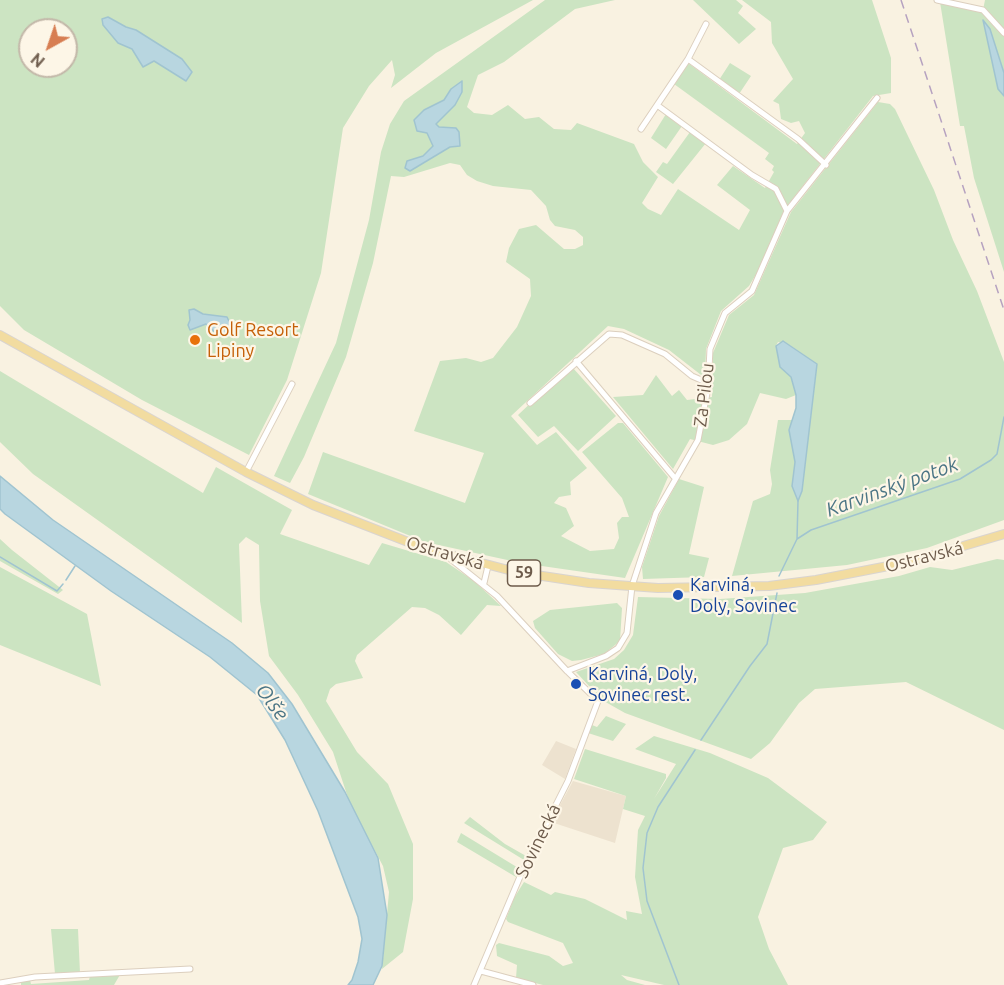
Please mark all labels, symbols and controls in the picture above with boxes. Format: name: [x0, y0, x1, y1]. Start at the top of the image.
north arrow: [18, 18, 78, 78]
text: N: [27, 50, 48, 71]
place label: Golf Resort Lipiny: [207, 319, 299, 362]
marker: Golf Resort Lipiny: [188, 333, 202, 347]
street label: Za Pilou: [689, 362, 719, 428]
water label: Karvinský potok: [823, 452, 961, 522]
street label: Ostravská: [404, 532, 486, 574]
street label: Ostravská: [883, 537, 965, 577]
road number: 59: [508, 560, 540, 586]
place label: Karviná, Doly, Sovinec: [690, 574, 797, 616]
marker: Karviná, Doly, Sovinec: [671, 588, 685, 602]
place label: Karviná, Doly, Sovinec rest.: [588, 663, 697, 706]
marker: Karviná, Doly, Sovinec rest.: [569, 677, 583, 691]
water label: Olše: [251, 679, 293, 725]
street label: Sovinecká: [511, 800, 565, 882]

